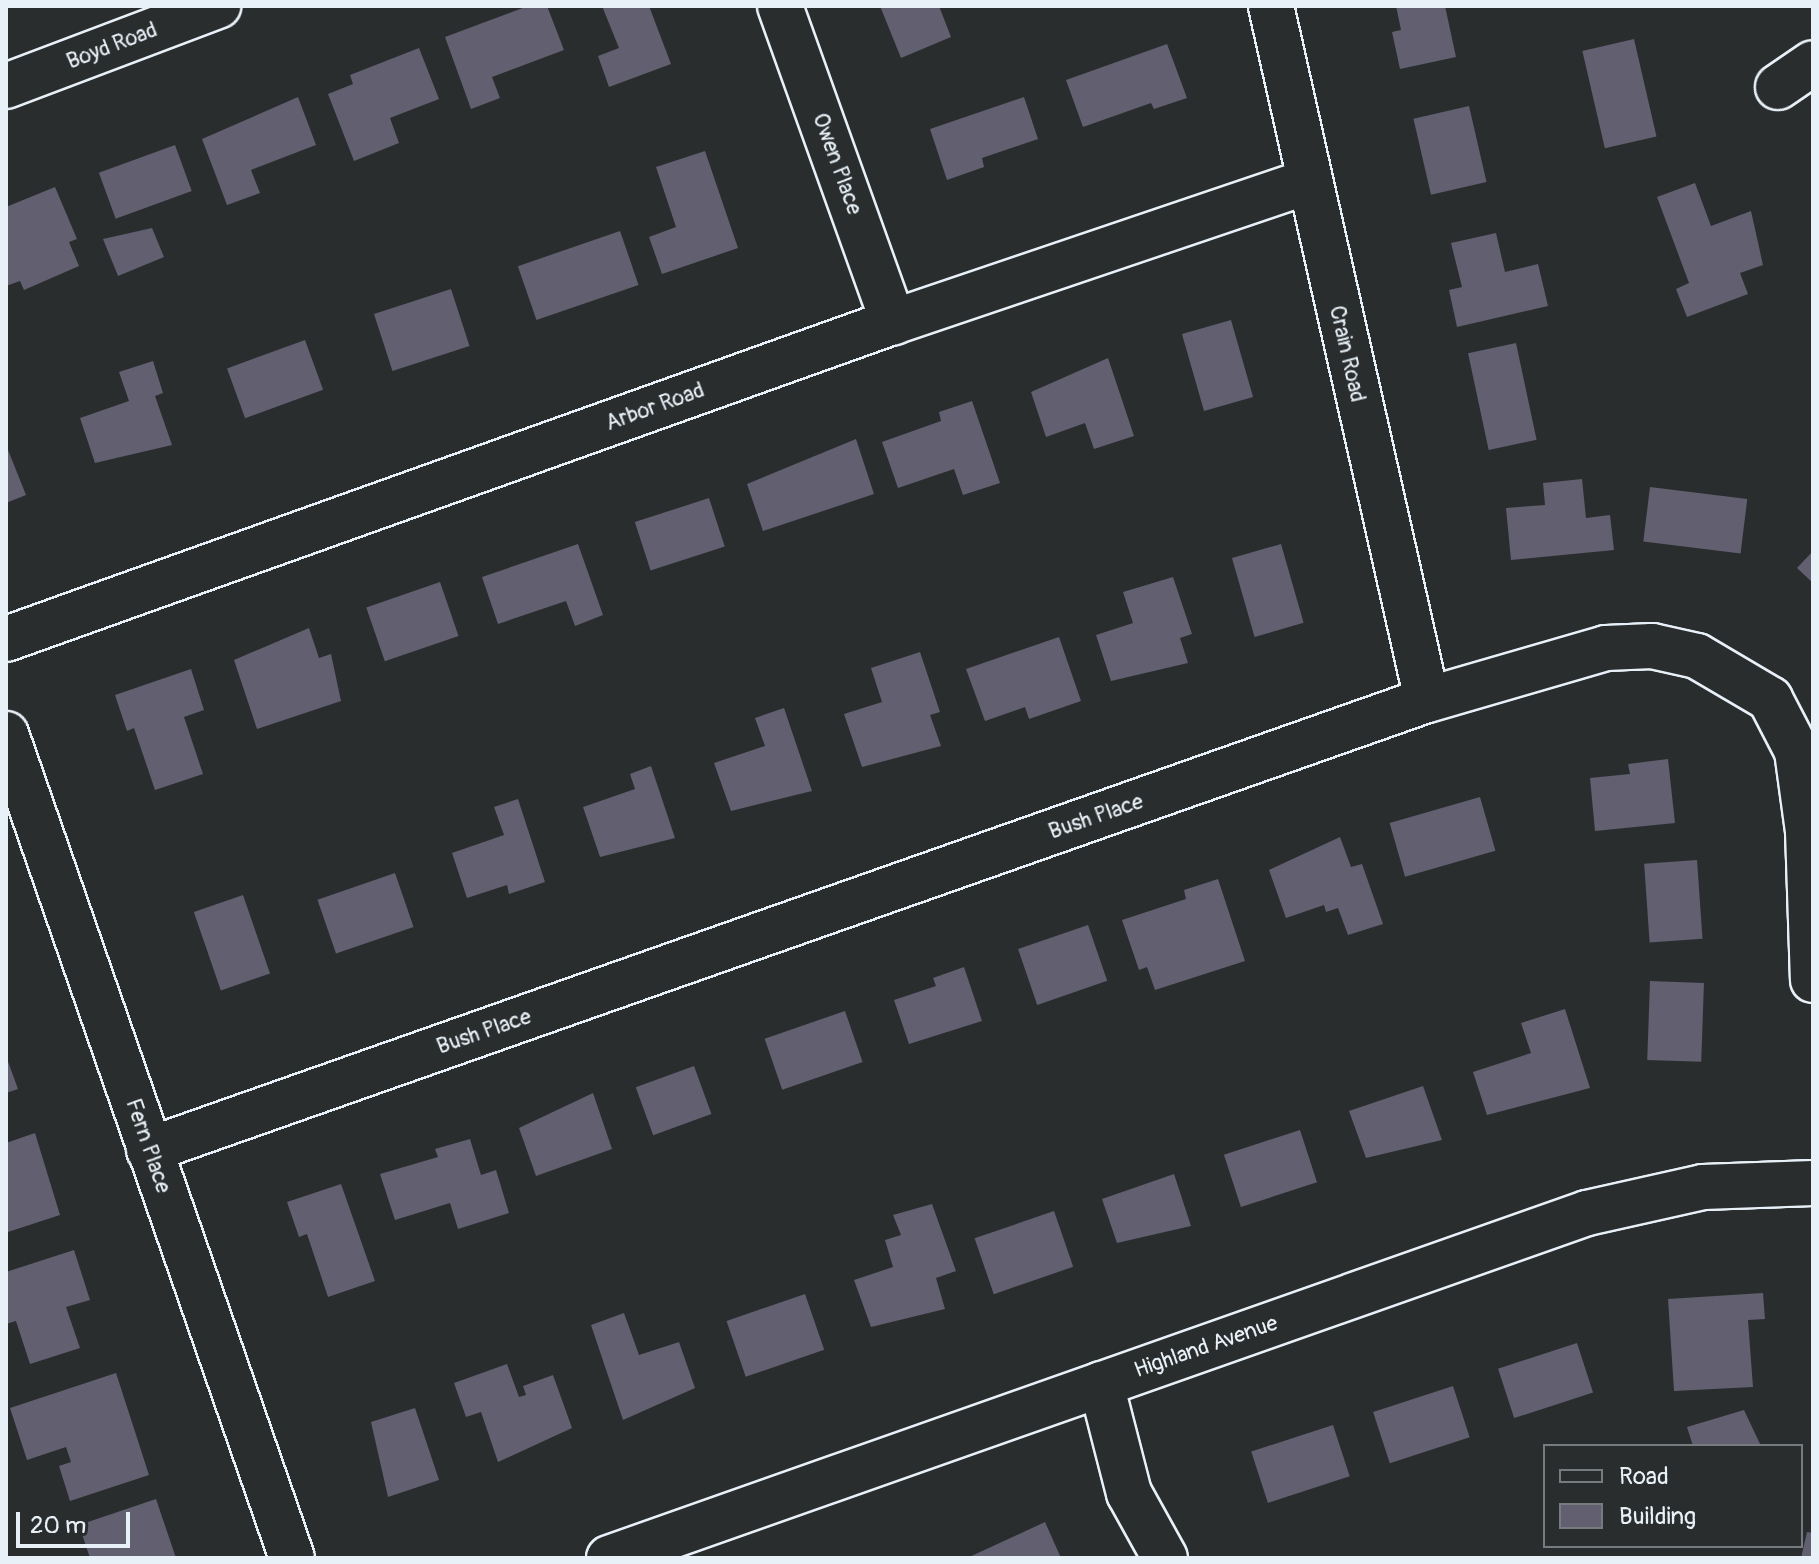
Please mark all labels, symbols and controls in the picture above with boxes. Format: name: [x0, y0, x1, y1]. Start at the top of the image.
street label: Boyd Road: [63, 17, 161, 75]
street label: Owen Place: [806, 110, 868, 218]
street label: Crain Road: [1323, 303, 1371, 405]
street label: Arbor Road: [602, 377, 708, 437]
street label: Bush Place: [1045, 789, 1147, 845]
street label: Bush Place: [433, 1004, 535, 1060]
street label: Fern Place: [120, 1095, 176, 1197]
street label: Highland Avenue: [1131, 1310, 1281, 1384]
legend: [1543, 1444, 1803, 1548]
text: Road: [1619, 1462, 1669, 1491]
scale bar: [20, 1496, 134, 1546]
text: Building: [1619, 1502, 1696, 1531]
text: 20 m: [30, 1511, 86, 1540]

